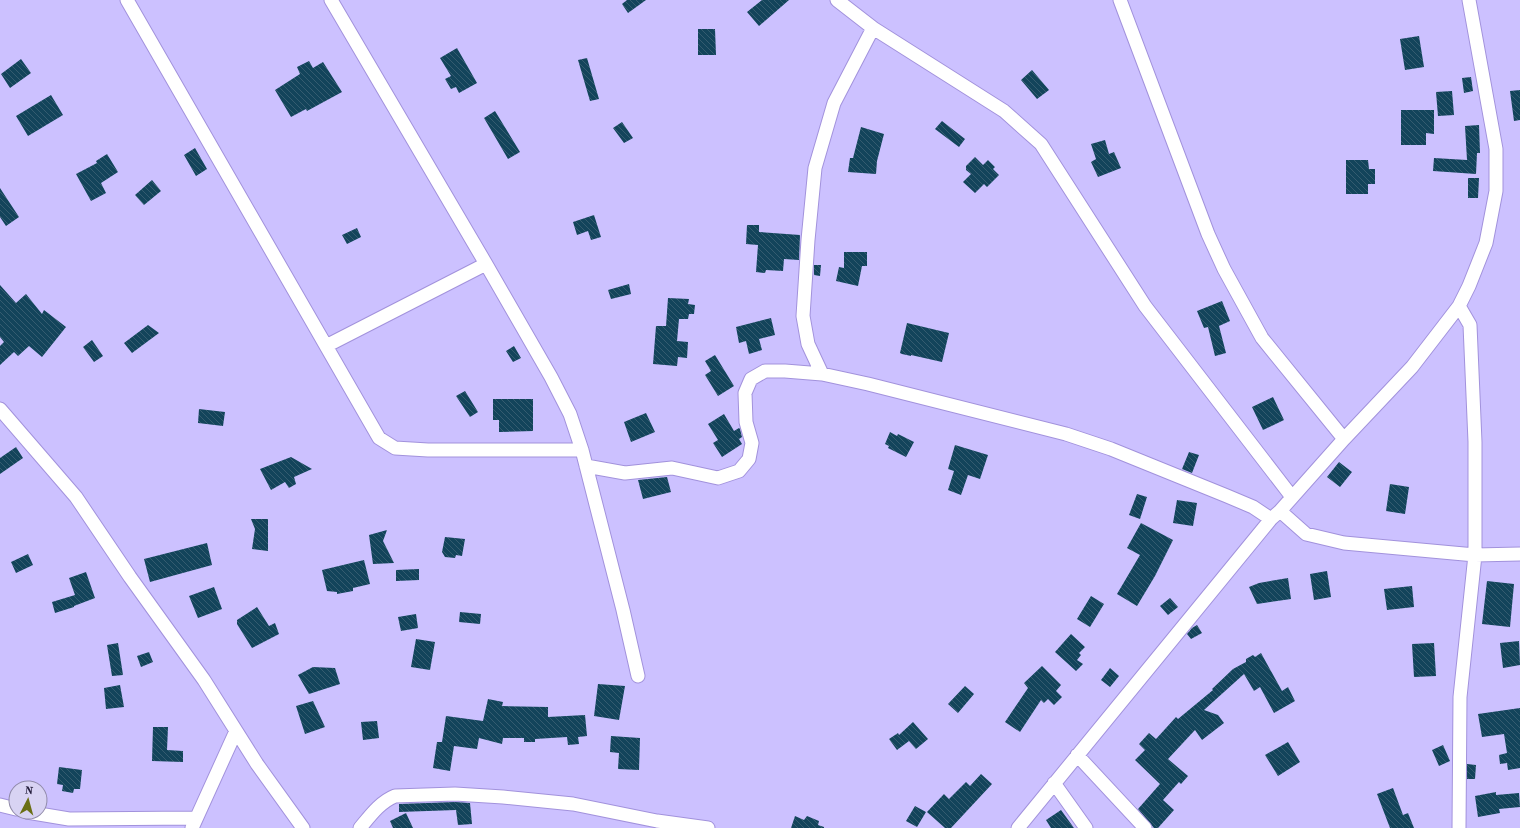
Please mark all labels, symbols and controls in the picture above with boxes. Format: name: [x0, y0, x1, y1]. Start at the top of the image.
north arrow: [8, 780, 48, 820]
text: N: [24, 783, 34, 798]

